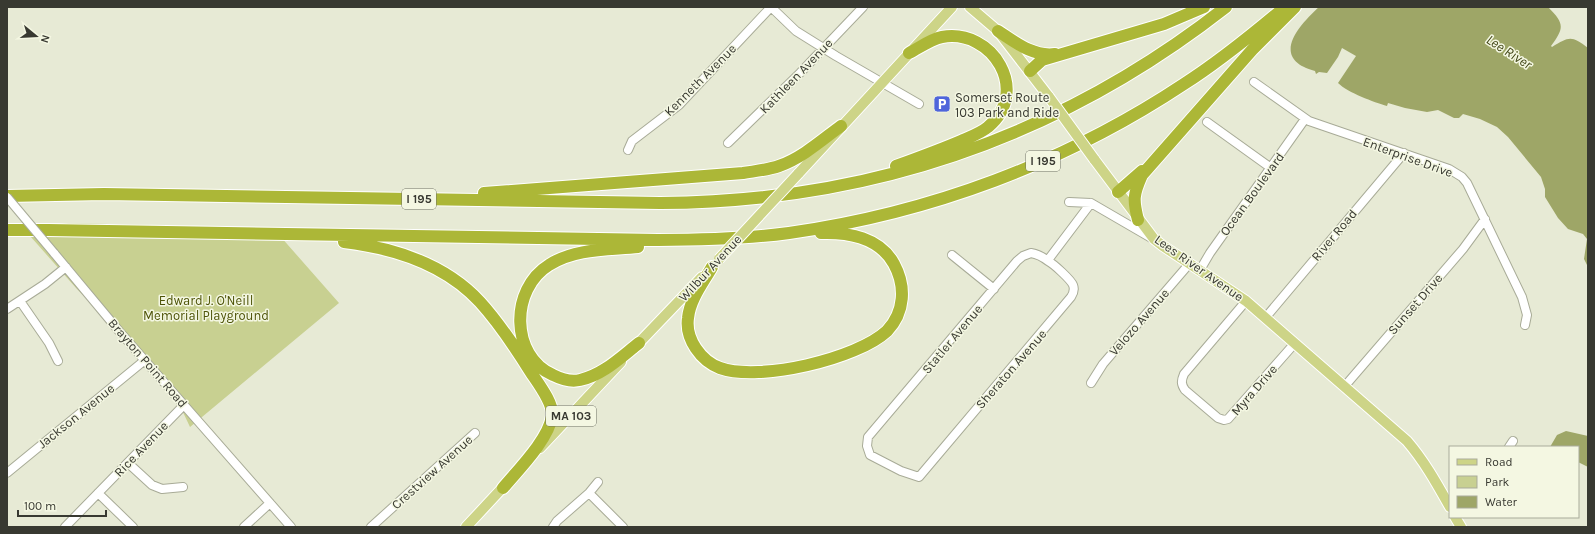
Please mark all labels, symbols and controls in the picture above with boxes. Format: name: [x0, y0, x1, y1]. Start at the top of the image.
north arrow: [16, 16, 56, 56]
water label: Lee River: [1483, 31, 1536, 74]
text: N: [38, 33, 52, 45]
street label: Kathleen Avenue: [756, 35, 836, 117]
street label: Kenneth Avenue: [661, 41, 739, 119]
place label: Somerset Route 103 Park and Ride: [955, 90, 1060, 120]
parking icon: Somerset Route 103 Park and Ride: [932, 94, 952, 114]
street label: Enterprise Drive: [1361, 134, 1455, 180]
street label: Ocean Boulevard: [1217, 149, 1287, 239]
road number: I 195: [1026, 151, 1060, 171]
road number: I 195: [402, 189, 436, 209]
street label: River Road: [1308, 206, 1360, 264]
street label: Wilbur Avenue: [675, 231, 745, 304]
street label: Lees River Avenue: [1152, 232, 1247, 304]
street label: Sunset Drive: [1385, 270, 1446, 337]
street label: Velozo Avenue: [1106, 285, 1172, 358]
park label: Edward J. O'Neill Memorial Playground: [143, 293, 269, 323]
street label: Statler Avenue: [919, 301, 985, 377]
street label: Brayton Point Road: [105, 315, 191, 411]
street label: Sheraton Avenue: [973, 326, 1050, 412]
street label: Myra Drive: [1228, 361, 1280, 418]
street label: Jackson Avenue: [35, 380, 118, 451]
road number: MA 103: [546, 406, 596, 426]
street label: Rice Avenue: [111, 418, 171, 480]
street label: Crestview Avenue: [389, 432, 476, 512]
legend: [1449, 446, 1579, 518]
text: Road: [1485, 455, 1513, 469]
text: Park: [1485, 475, 1510, 489]
scale bar: [18, 492, 106, 518]
text: Water: [1485, 495, 1518, 509]
text: 100 m: [24, 499, 56, 513]

